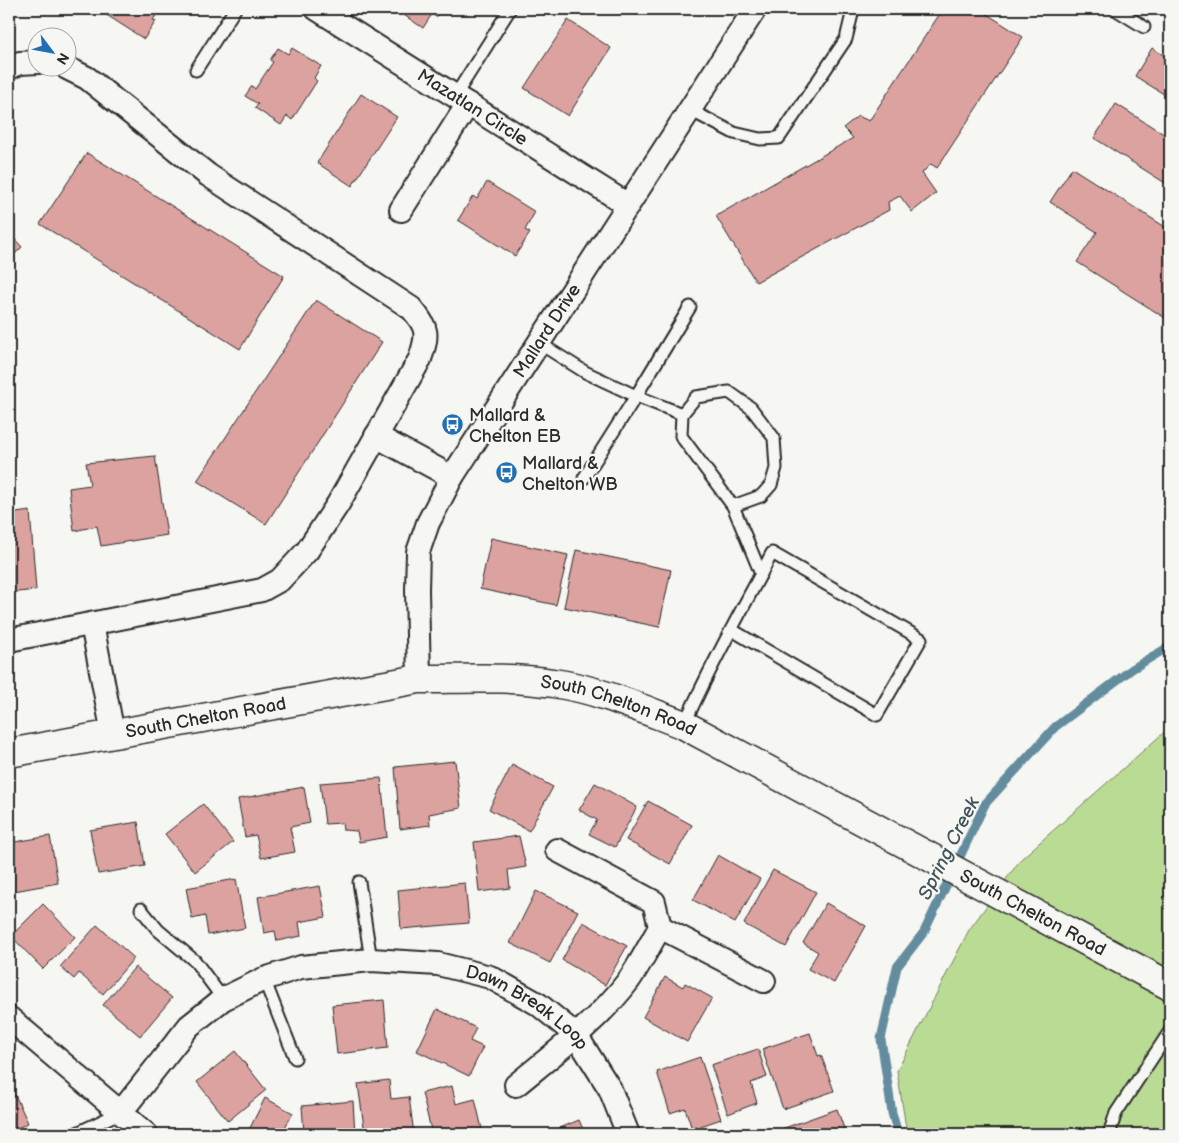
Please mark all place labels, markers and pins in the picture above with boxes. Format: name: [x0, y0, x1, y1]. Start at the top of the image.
place label: Mallard & Chelton EB: [469, 405, 561, 447]
bus stop icon: Mallard & Chelton EB: [441, 413, 465, 437]
place label: Mallard & Chelton WB: [522, 453, 618, 495]
bus stop icon: Mallard & Chelton WB: [494, 461, 518, 485]

